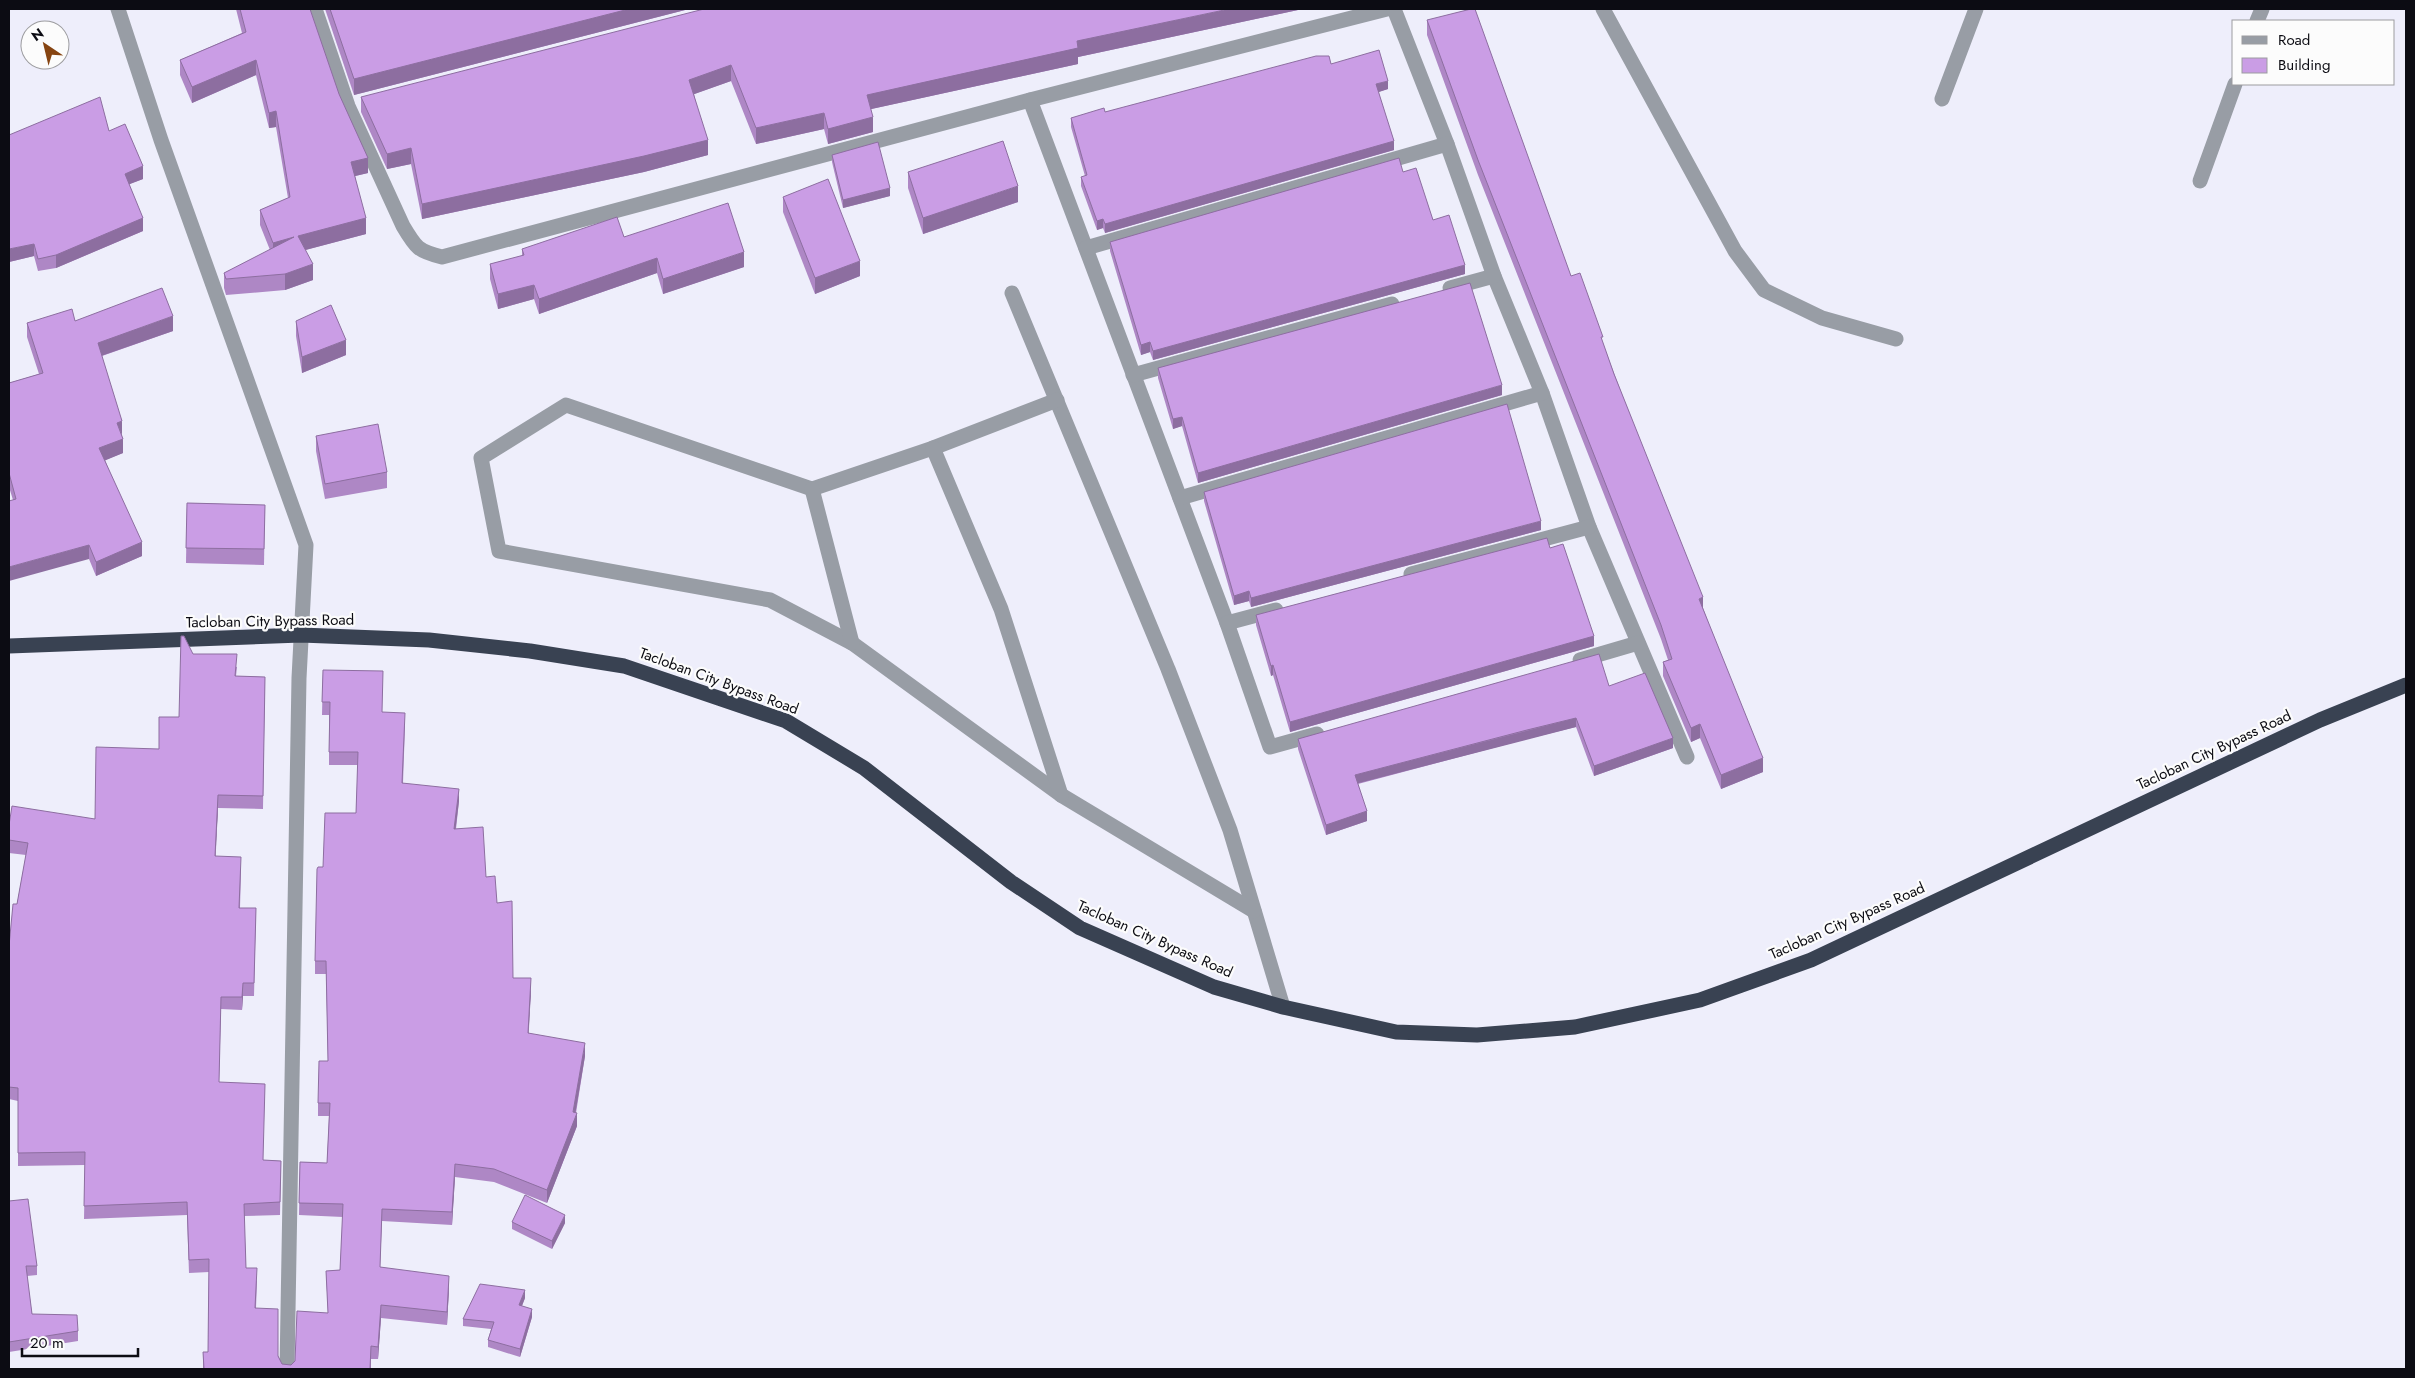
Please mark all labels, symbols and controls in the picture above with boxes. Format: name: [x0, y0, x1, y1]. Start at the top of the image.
north arrow: [20, 20, 70, 70]
legend: [2232, 20, 2395, 85]
text: N: [27, 23, 48, 46]
text: Road: [2278, 29, 2310, 51]
text: Building: [2278, 54, 2330, 76]
street label: Tacloban City Bypass Road: [186, 609, 354, 633]
street label: Tacloban City Bypass Road: [636, 642, 802, 720]
street label: Tacloban City Bypass Road: [2133, 704, 2295, 796]
street label: Tacloban City Bypass Road: [1766, 877, 1928, 965]
street label: Tacloban City Bypass Road: [1074, 895, 1236, 983]
scale bar: [22, 1326, 139, 1358]
text: 20 m: [30, 1332, 64, 1354]

